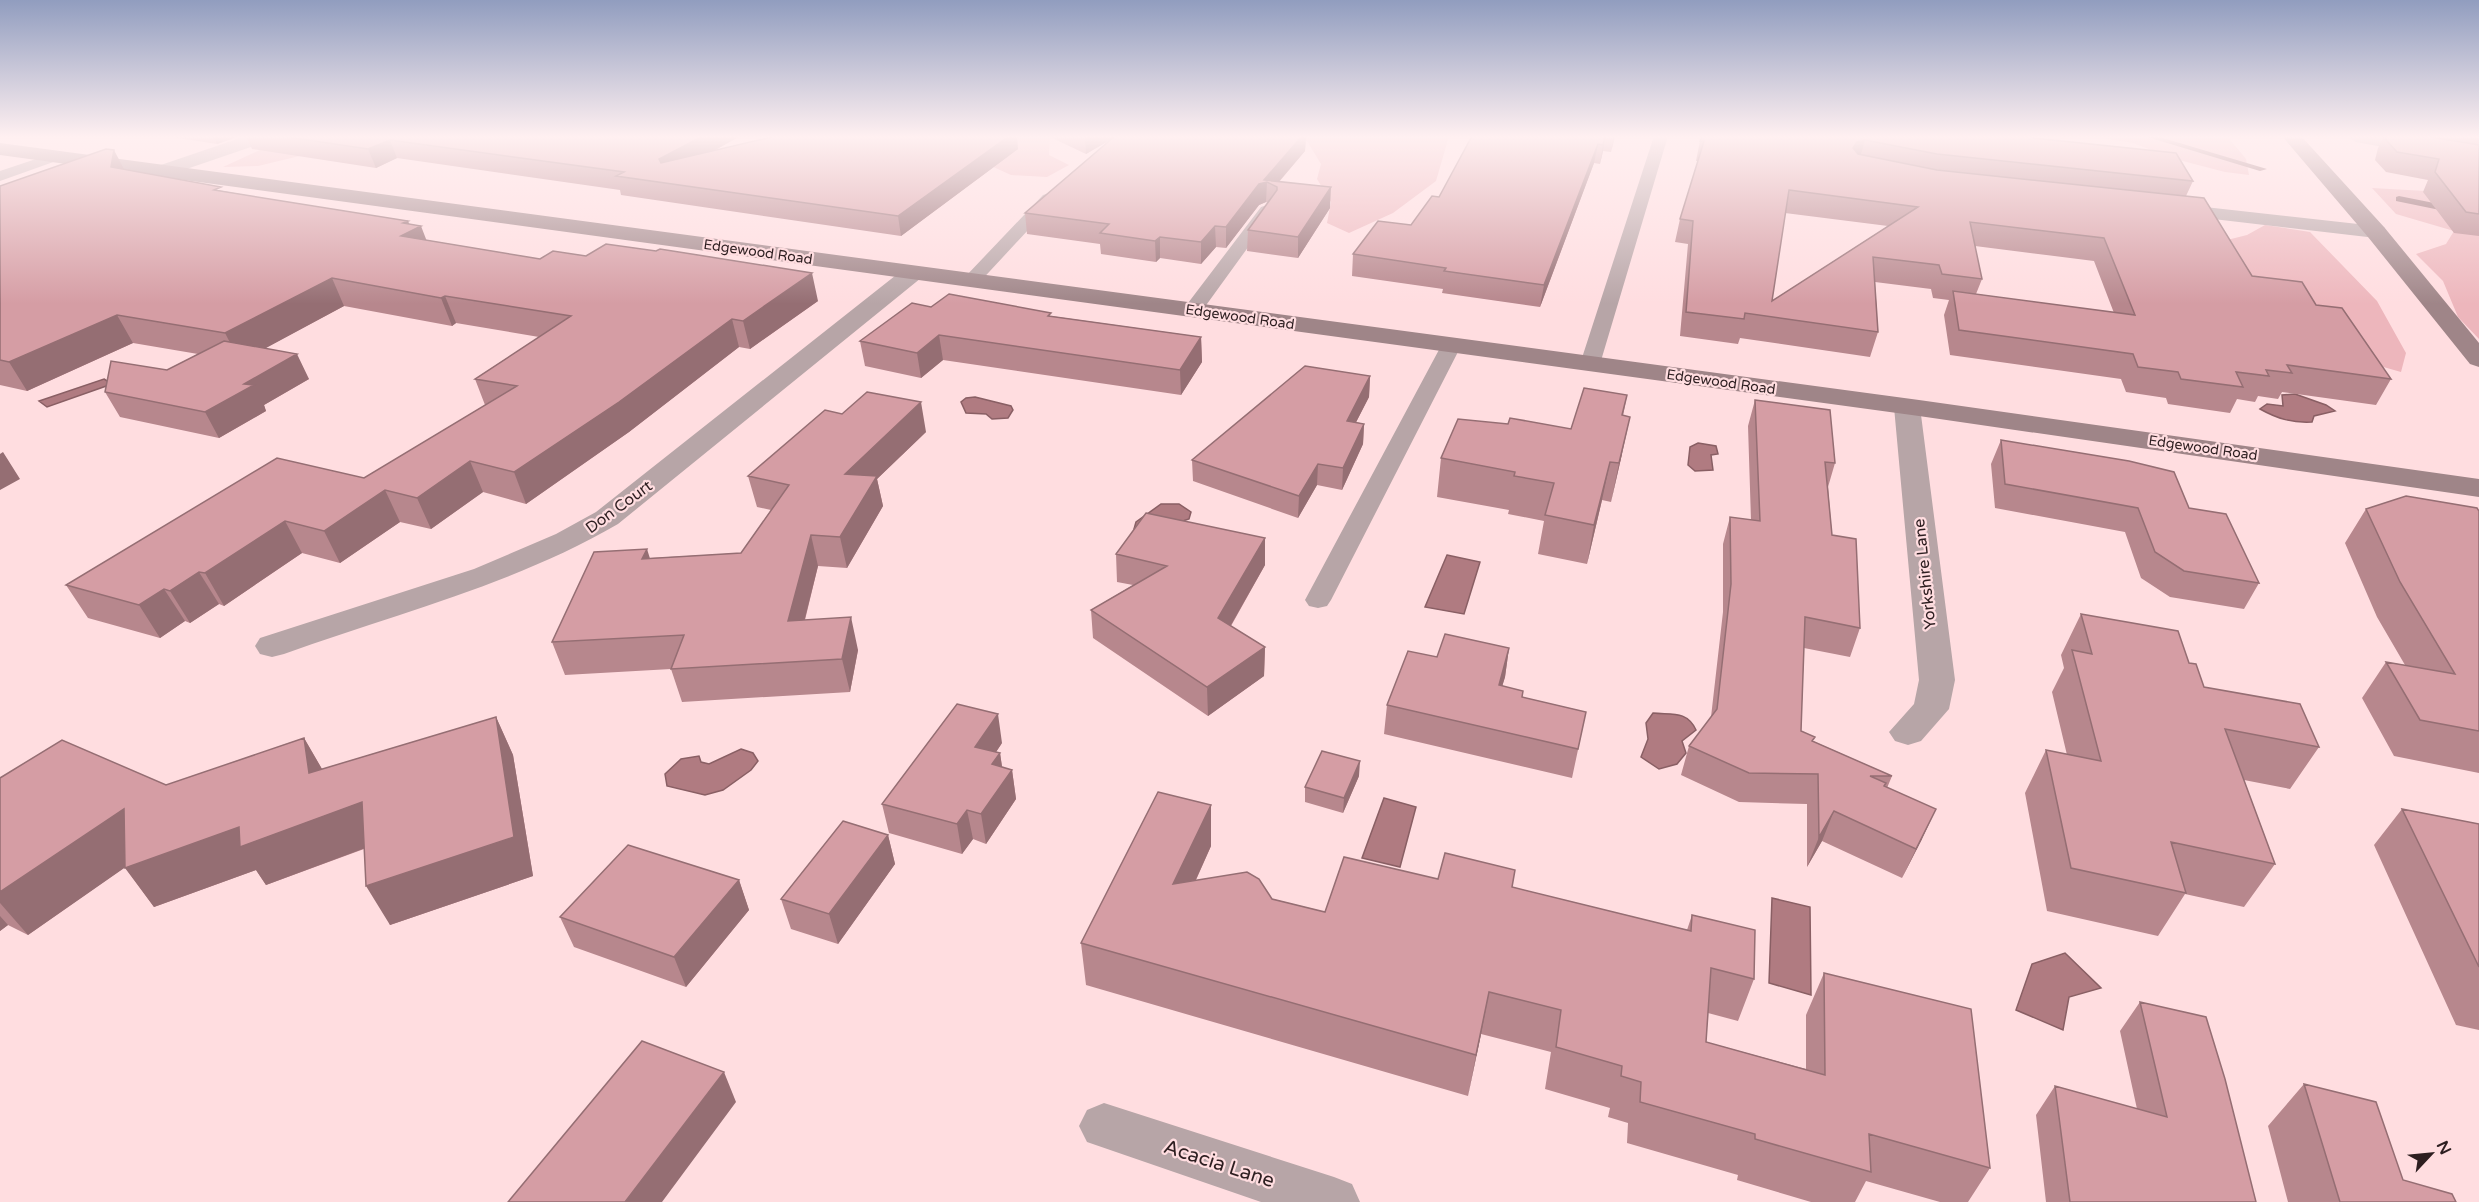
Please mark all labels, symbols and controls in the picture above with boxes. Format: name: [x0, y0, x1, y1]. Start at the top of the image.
street label: Edgewood Road: [702, 236, 814, 268]
street label: Edgewood Road: [1184, 301, 1296, 333]
street label: Edgewood Road: [1665, 366, 1777, 398]
street label: Edgewood Road: [2147, 432, 2259, 464]
street label: Don Court: [582, 476, 656, 538]
street label: Yorkshire Lane: [1909, 518, 1941, 630]
north arrow: [2401, 1124, 2461, 1184]
street label: Acacia Lane: [1161, 1135, 1277, 1193]
text: N: [2432, 1138, 2455, 1158]

